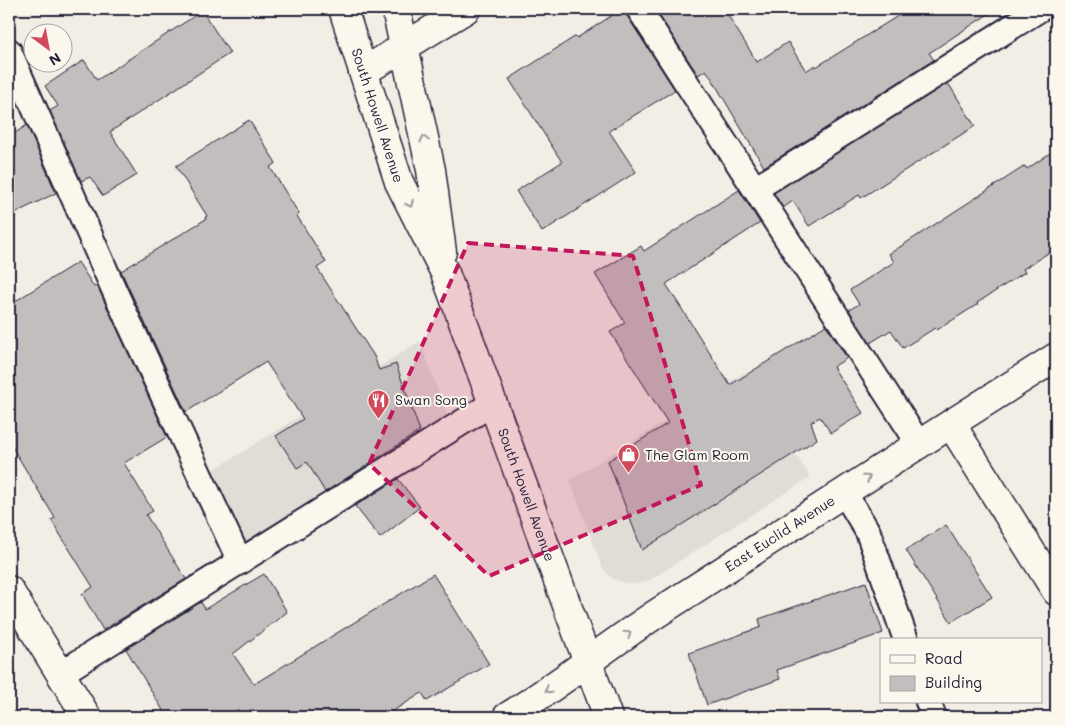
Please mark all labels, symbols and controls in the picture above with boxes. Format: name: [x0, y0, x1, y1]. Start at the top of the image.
north arrow: [22, 22, 72, 72]
street label: South Howell Avenue: [347, 46, 409, 185]
text: N: [46, 49, 65, 70]
one-way arrow: [419, 134, 430, 143]
one-way arrow: [404, 198, 414, 207]
restaurant icon: Swan Song: [367, 388, 391, 419]
place label: Swan Song: [395, 390, 467, 409]
street label: South Howell Avenue: [494, 425, 560, 564]
shop icon: The Glam Room: [617, 443, 641, 474]
place label: The Glam Room: [645, 445, 749, 464]
one-way arrow: [861, 474, 870, 484]
street label: East Euclid Avenue: [721, 490, 839, 576]
one-way arrow: [622, 631, 632, 640]
legend: [880, 638, 1042, 704]
text: Road: [925, 648, 962, 668]
text: Building: [925, 672, 982, 692]
one-way arrow: [545, 684, 554, 693]

